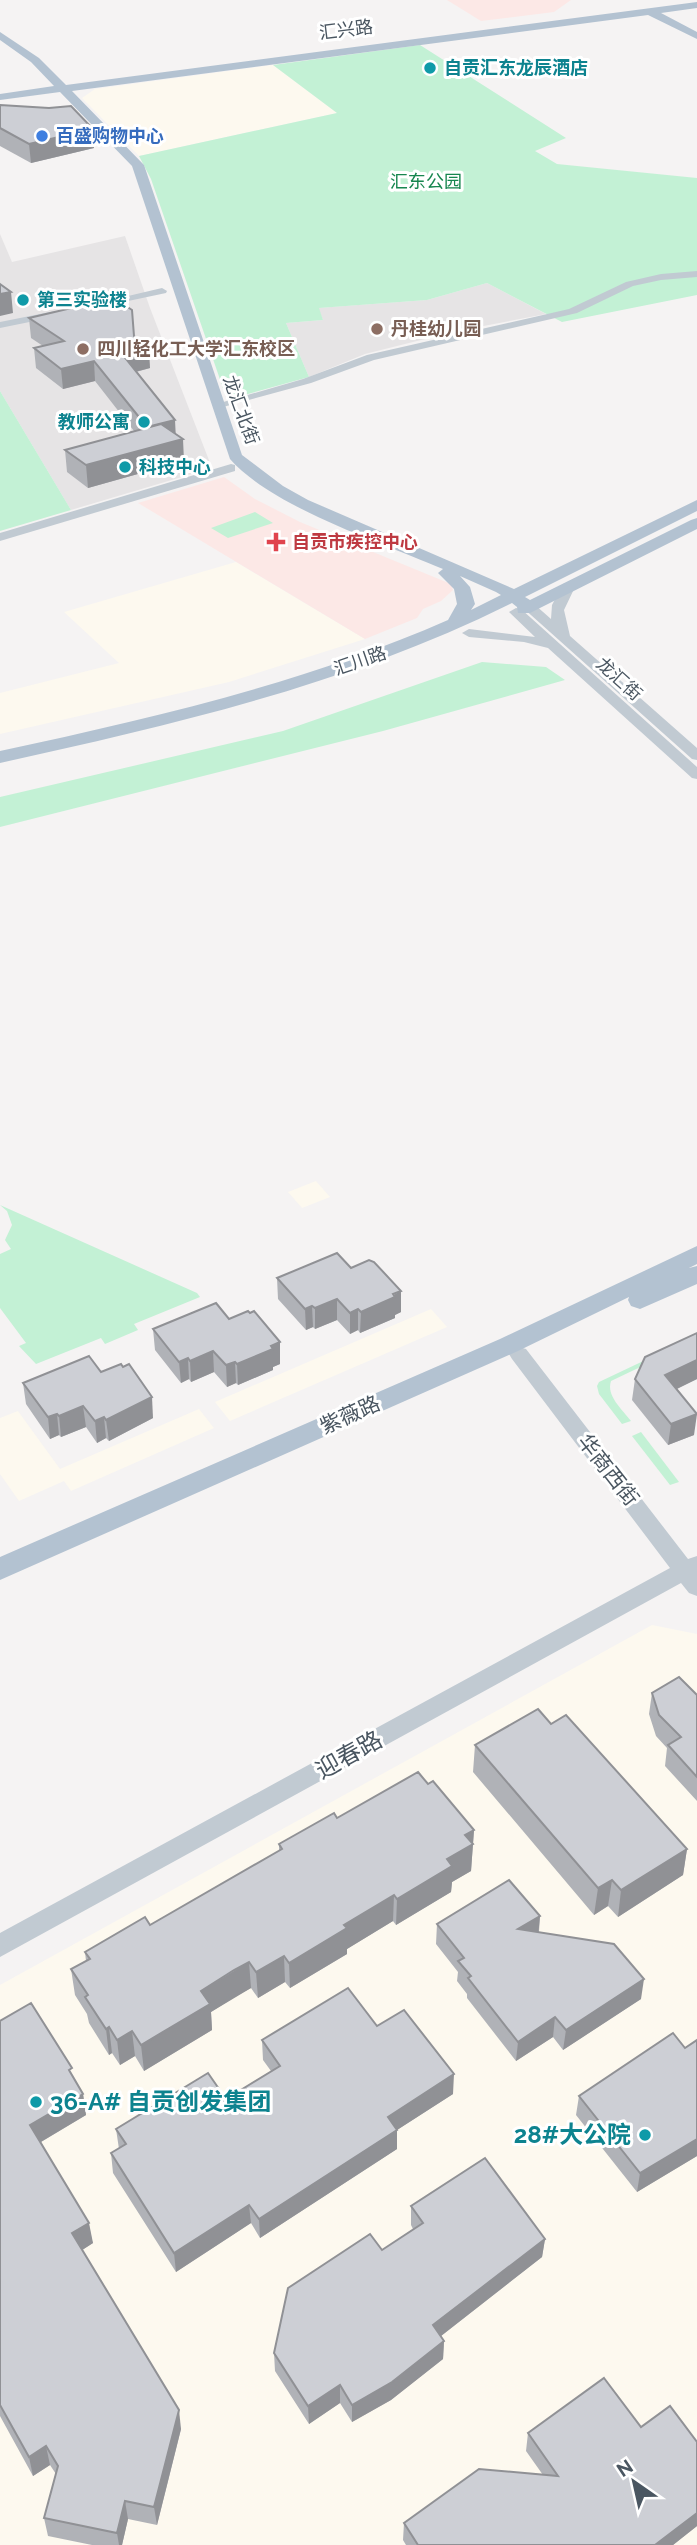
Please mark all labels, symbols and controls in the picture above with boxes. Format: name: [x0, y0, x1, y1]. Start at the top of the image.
street label: 汇兴路: [318, 16, 374, 43]
place label: 自贡汇东龙辰酒店: [444, 57, 588, 78]
marker: 自贡汇东龙辰酒店: [422, 60, 438, 76]
place label: 百盛购物中心: [56, 125, 164, 146]
marker: 百盛购物中心: [34, 128, 50, 144]
park label: 汇东公园: [390, 171, 462, 192]
place label: 第三实验楼: [37, 289, 127, 310]
marker: 第三实验楼: [15, 292, 31, 308]
place label: 丹桂幼儿园: [391, 318, 481, 339]
marker: 丹桂幼儿园: [369, 321, 385, 337]
place label: 四川轻化工大学汇东校区: [97, 338, 295, 359]
marker: 四川轻化工大学汇东校区: [75, 341, 91, 357]
street label: 龙汇北街: [219, 372, 264, 447]
place label: 教师公寓: [58, 411, 130, 432]
marker: 教师公寓: [136, 414, 152, 430]
place label: 科技中心: [139, 456, 211, 477]
marker: 科技中心: [117, 459, 133, 475]
place label: 自贡市疾控中心: [292, 531, 418, 552]
marker: 自贡市疾控中心: [266, 532, 286, 552]
street label: 汇川路: [331, 642, 389, 679]
street label: 龙汇街: [592, 653, 646, 704]
street label: 紫薇路: [316, 1390, 384, 1439]
street label: 华商西街: [573, 1429, 644, 1510]
street label: 迎春路: [310, 1724, 387, 1785]
place label: 36-A# 自贡创发集团: [50, 2087, 271, 2116]
marker: 36-A# 自贡创发集团: [28, 2094, 44, 2110]
place label: 28#大公院: [514, 2120, 631, 2149]
marker: 28#大公院: [637, 2127, 653, 2143]
north arrow: [599, 2447, 669, 2517]
text: N: [612, 2455, 637, 2481]

